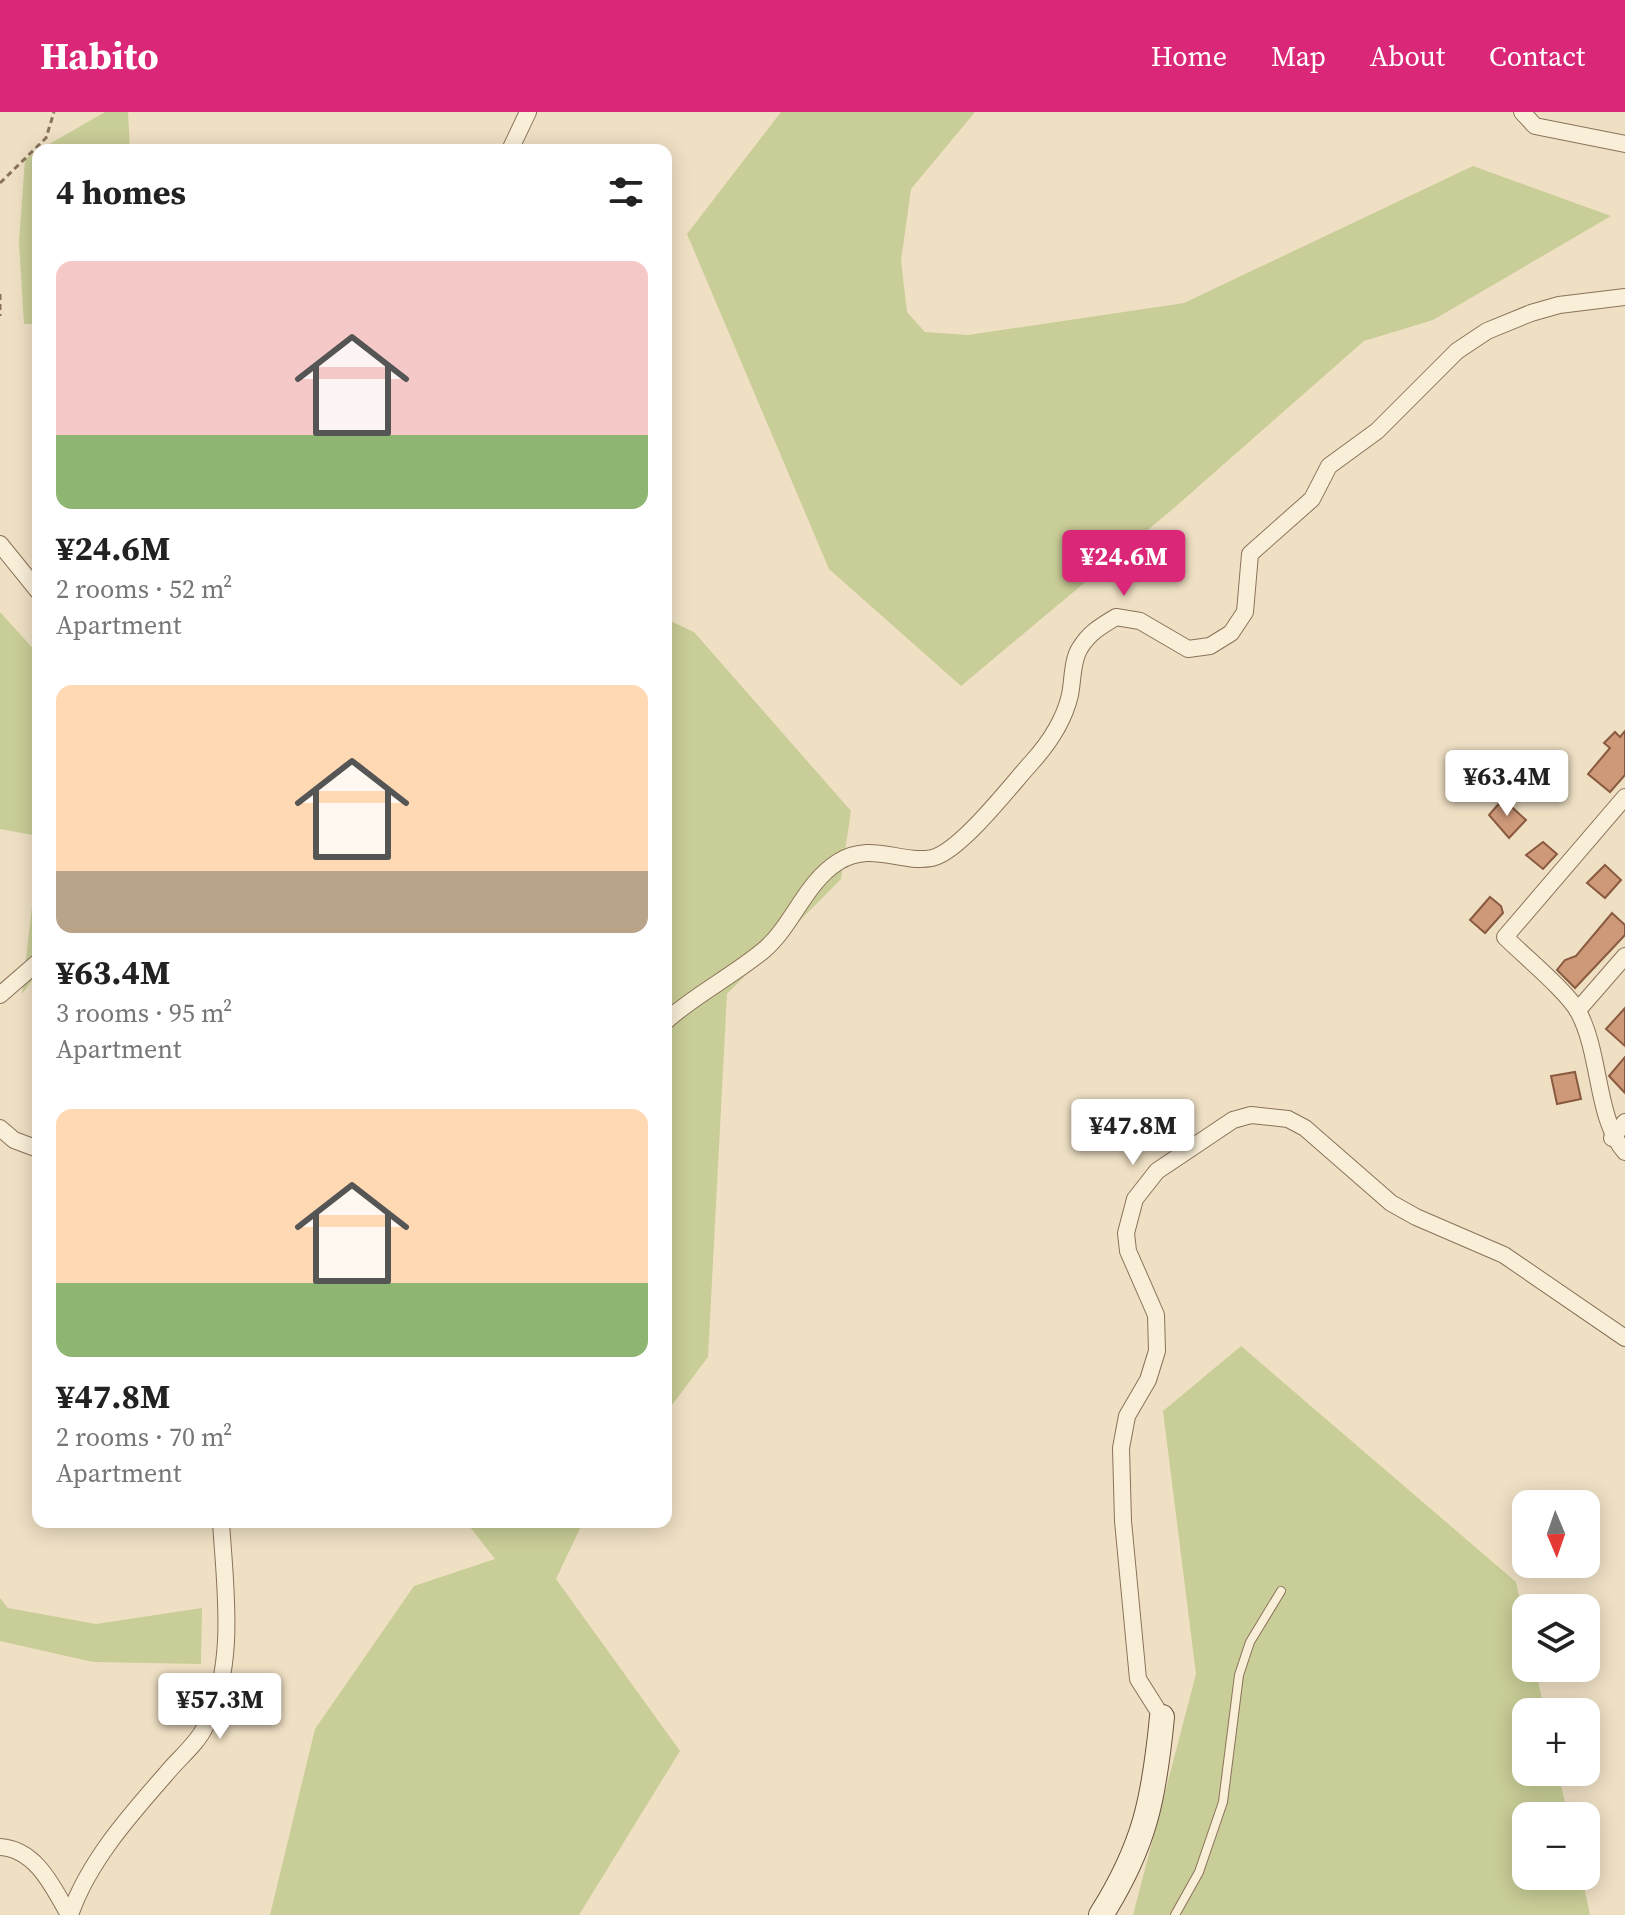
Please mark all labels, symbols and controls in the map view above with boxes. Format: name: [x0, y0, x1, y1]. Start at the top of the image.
text: Habito: [40, 30, 159, 82]
text: Home: [1151, 37, 1227, 75]
text: Map: [1271, 37, 1326, 75]
text: About: [1370, 37, 1445, 75]
text: Contact: [1489, 37, 1585, 75]
text: 4 homes: [56, 169, 186, 215]
icon: filters: [604, 170, 648, 214]
icon: home: [280, 313, 424, 457]
text: ¥24.6M: [56, 525, 170, 571]
pin: ¥24.6M: [1059, 530, 1189, 598]
text: ¥24.6M: [1080, 538, 1168, 574]
text: 2 rooms · 52 m²: [56, 571, 232, 607]
text: Apartment: [56, 607, 181, 643]
icon: home: [280, 737, 424, 881]
pin: ¥63.4M: [1442, 750, 1572, 818]
text: ¥63.4M: [1463, 758, 1551, 794]
text: ¥63.4M: [56, 949, 170, 995]
text: 3 rooms · 95 m²: [56, 995, 232, 1031]
text: Apartment: [56, 1031, 181, 1067]
pin: ¥47.8M: [1068, 1099, 1198, 1167]
text: ¥47.8M: [1089, 1107, 1177, 1143]
icon: home: [280, 1161, 424, 1305]
text: ¥47.8M: [56, 1373, 170, 1419]
text: 2 rooms · 70 m²: [56, 1419, 232, 1455]
text: Apartment: [56, 1455, 181, 1491]
north arrow: [1512, 1490, 1600, 1578]
map controls: [1512, 1490, 1600, 1890]
button: layers: [1512, 1594, 1600, 1682]
pin: ¥57.3M: [155, 1673, 285, 1741]
text: ¥57.3M: [176, 1681, 264, 1717]
button: +: [1512, 1698, 1600, 1786]
button: −: [1512, 1802, 1600, 1890]

